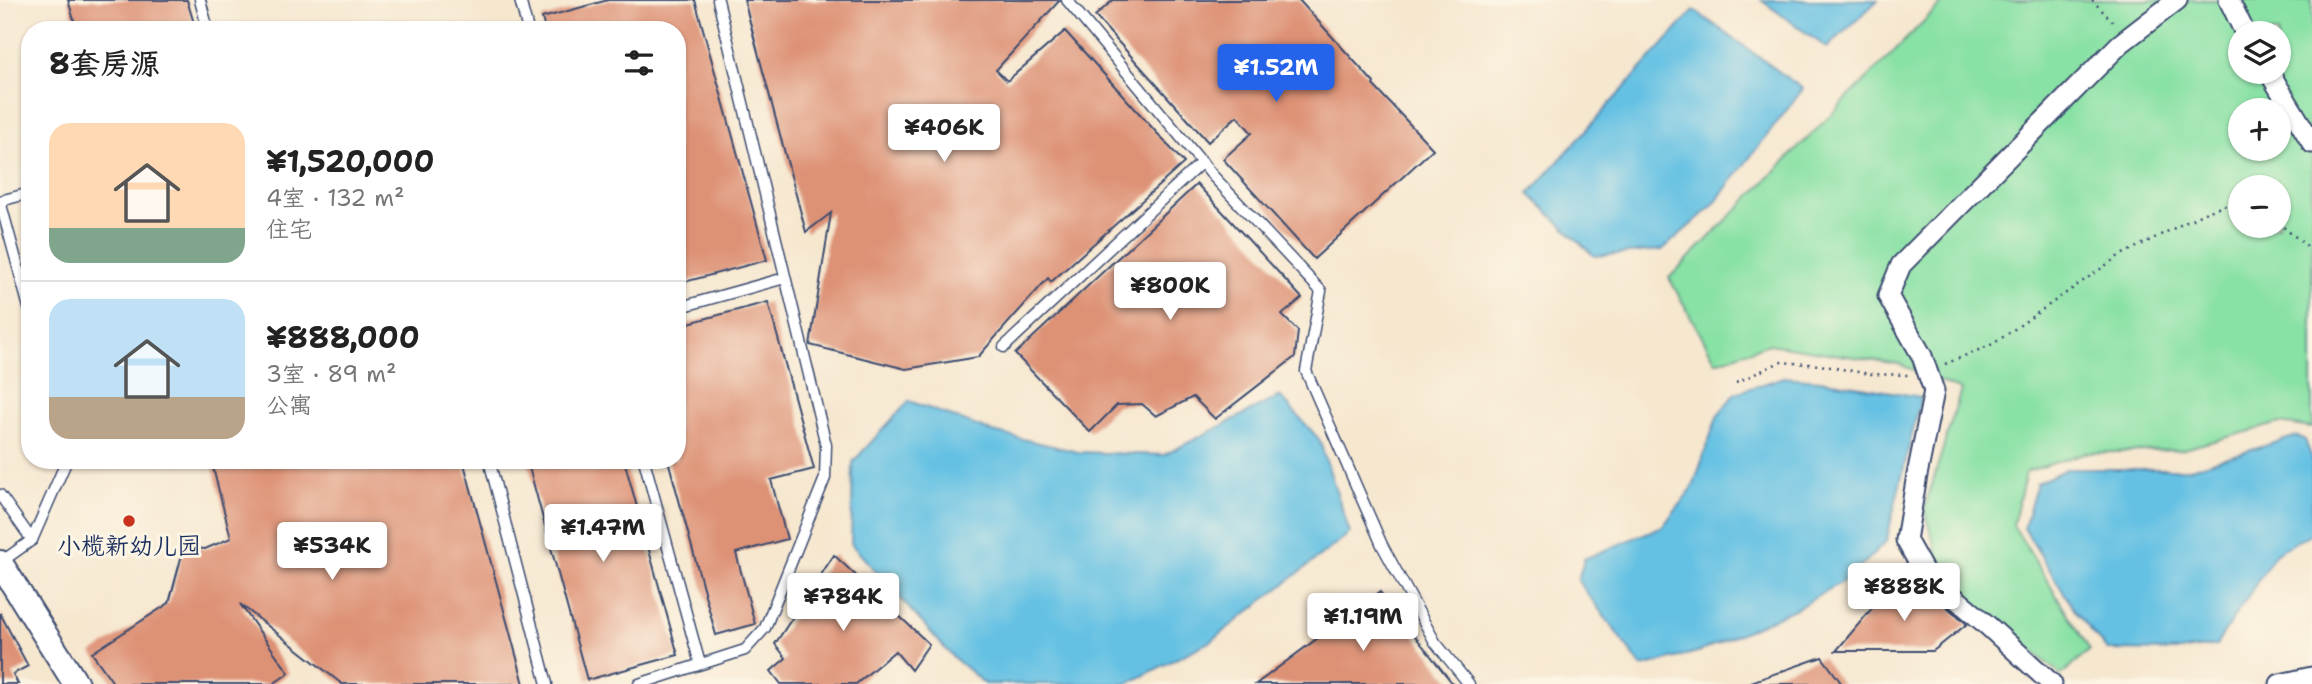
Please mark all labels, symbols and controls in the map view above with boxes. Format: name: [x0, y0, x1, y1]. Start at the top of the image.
map controls: [2228, 21, 2291, 238]
button: layers: [2228, 21, 2291, 84]
text: 8套房源: [49, 43, 160, 84]
icon: filters: [620, 44, 658, 82]
pin: ¥1.52M: [1219, 44, 1333, 104]
text: ¥1.52M: [1234, 52, 1318, 82]
button: +: [2228, 98, 2291, 161]
pin: ¥406K: [895, 104, 993, 164]
text: ¥406K: [904, 112, 984, 142]
text: ¥1,520,000: [266, 141, 435, 182]
icon: home: [105, 151, 189, 235]
button: −: [2228, 175, 2291, 238]
text: 4室 · 132 m²: [266, 183, 405, 213]
text: 住宅: [266, 214, 312, 244]
pin: ¥800K: [1121, 262, 1219, 322]
text: ¥800K: [1130, 270, 1210, 300]
text: ¥888,000: [266, 317, 420, 358]
icon: home: [105, 327, 189, 411]
text: 3室 · 89 m²: [266, 359, 397, 389]
text: 公寓: [266, 390, 312, 420]
pin: ¥1.47M: [546, 504, 660, 564]
text: ¥1.47M: [561, 512, 646, 542]
marker: 小榄新幼儿园: [121, 513, 137, 529]
pin: ¥534K: [283, 522, 381, 582]
place label: 小榄新幼儿园: [57, 530, 201, 562]
text: ¥534K: [293, 530, 371, 560]
pin: ¥888K: [1855, 564, 1953, 623]
text: ¥888K: [1864, 571, 1944, 601]
pin: ¥784K: [794, 574, 892, 633]
text: ¥784K: [803, 581, 883, 611]
pin: ¥1.19M: [1306, 594, 1420, 653]
text: ¥1.19M: [1323, 601, 1403, 631]

